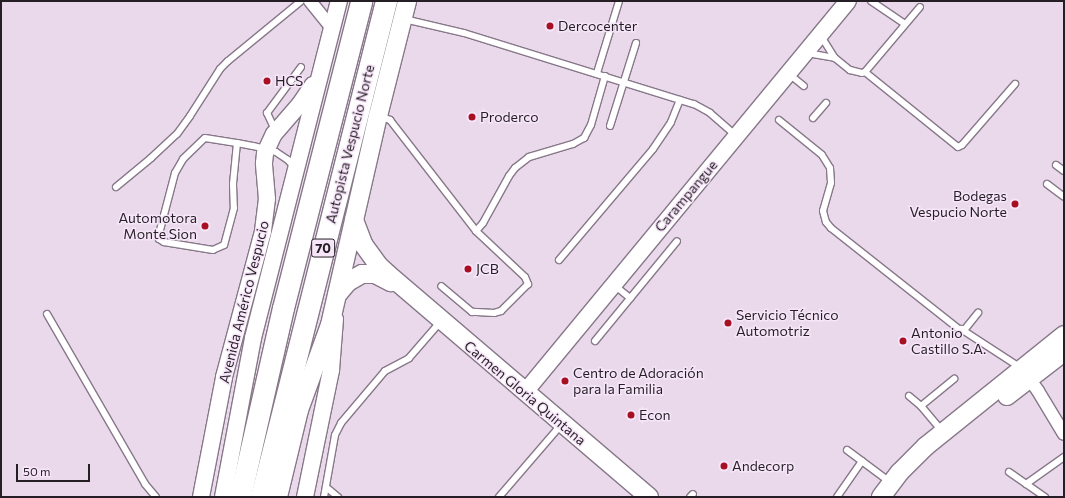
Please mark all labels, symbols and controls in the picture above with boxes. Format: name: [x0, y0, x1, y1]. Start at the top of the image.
place label: Dercocenter: [558, 18, 637, 34]
marker: Dercocenter: [545, 21, 555, 31]
street label: Autopista Vespucio Norte: [322, 63, 378, 225]
place label: HCS: [275, 73, 303, 89]
marker: HCS: [262, 76, 272, 86]
place label: Proderco: [480, 109, 539, 125]
marker: Proderco: [467, 112, 477, 122]
street label: Carampangue: [651, 157, 721, 235]
place label: Bodegas Vespucio Norte: [909, 188, 1007, 220]
marker: Bodegas Vespucio Norte: [1010, 199, 1020, 209]
place label: Automotora Monte Sion: [118, 210, 197, 242]
street label: Avenida Américo Vespucio: [216, 219, 272, 385]
marker: Automotora Monte Sion: [200, 221, 210, 231]
road number: 70: [311, 237, 335, 259]
place label: JCB: [476, 261, 499, 277]
marker: JCB: [463, 264, 473, 274]
place label: Servicio Técnico Automotriz: [736, 307, 839, 340]
marker: Servicio Técnico Automotriz: [723, 318, 733, 328]
place label: Antonio Castillo S.A.: [911, 325, 986, 358]
marker: Antonio Castillo S.A.: [898, 336, 908, 346]
street label: Carmen Gloria Quintana: [461, 337, 589, 449]
place label: Centro de Adoración para la Familia: [573, 365, 704, 398]
marker: Centro de Adoración para la Familia: [560, 376, 570, 386]
place label: Econ: [639, 407, 671, 423]
marker: Econ: [626, 410, 636, 420]
scale bar: [18, 456, 92, 482]
place label: Andecorp: [732, 458, 794, 474]
marker: Andecorp: [719, 461, 729, 471]
text: 50 m: [23, 464, 51, 478]

